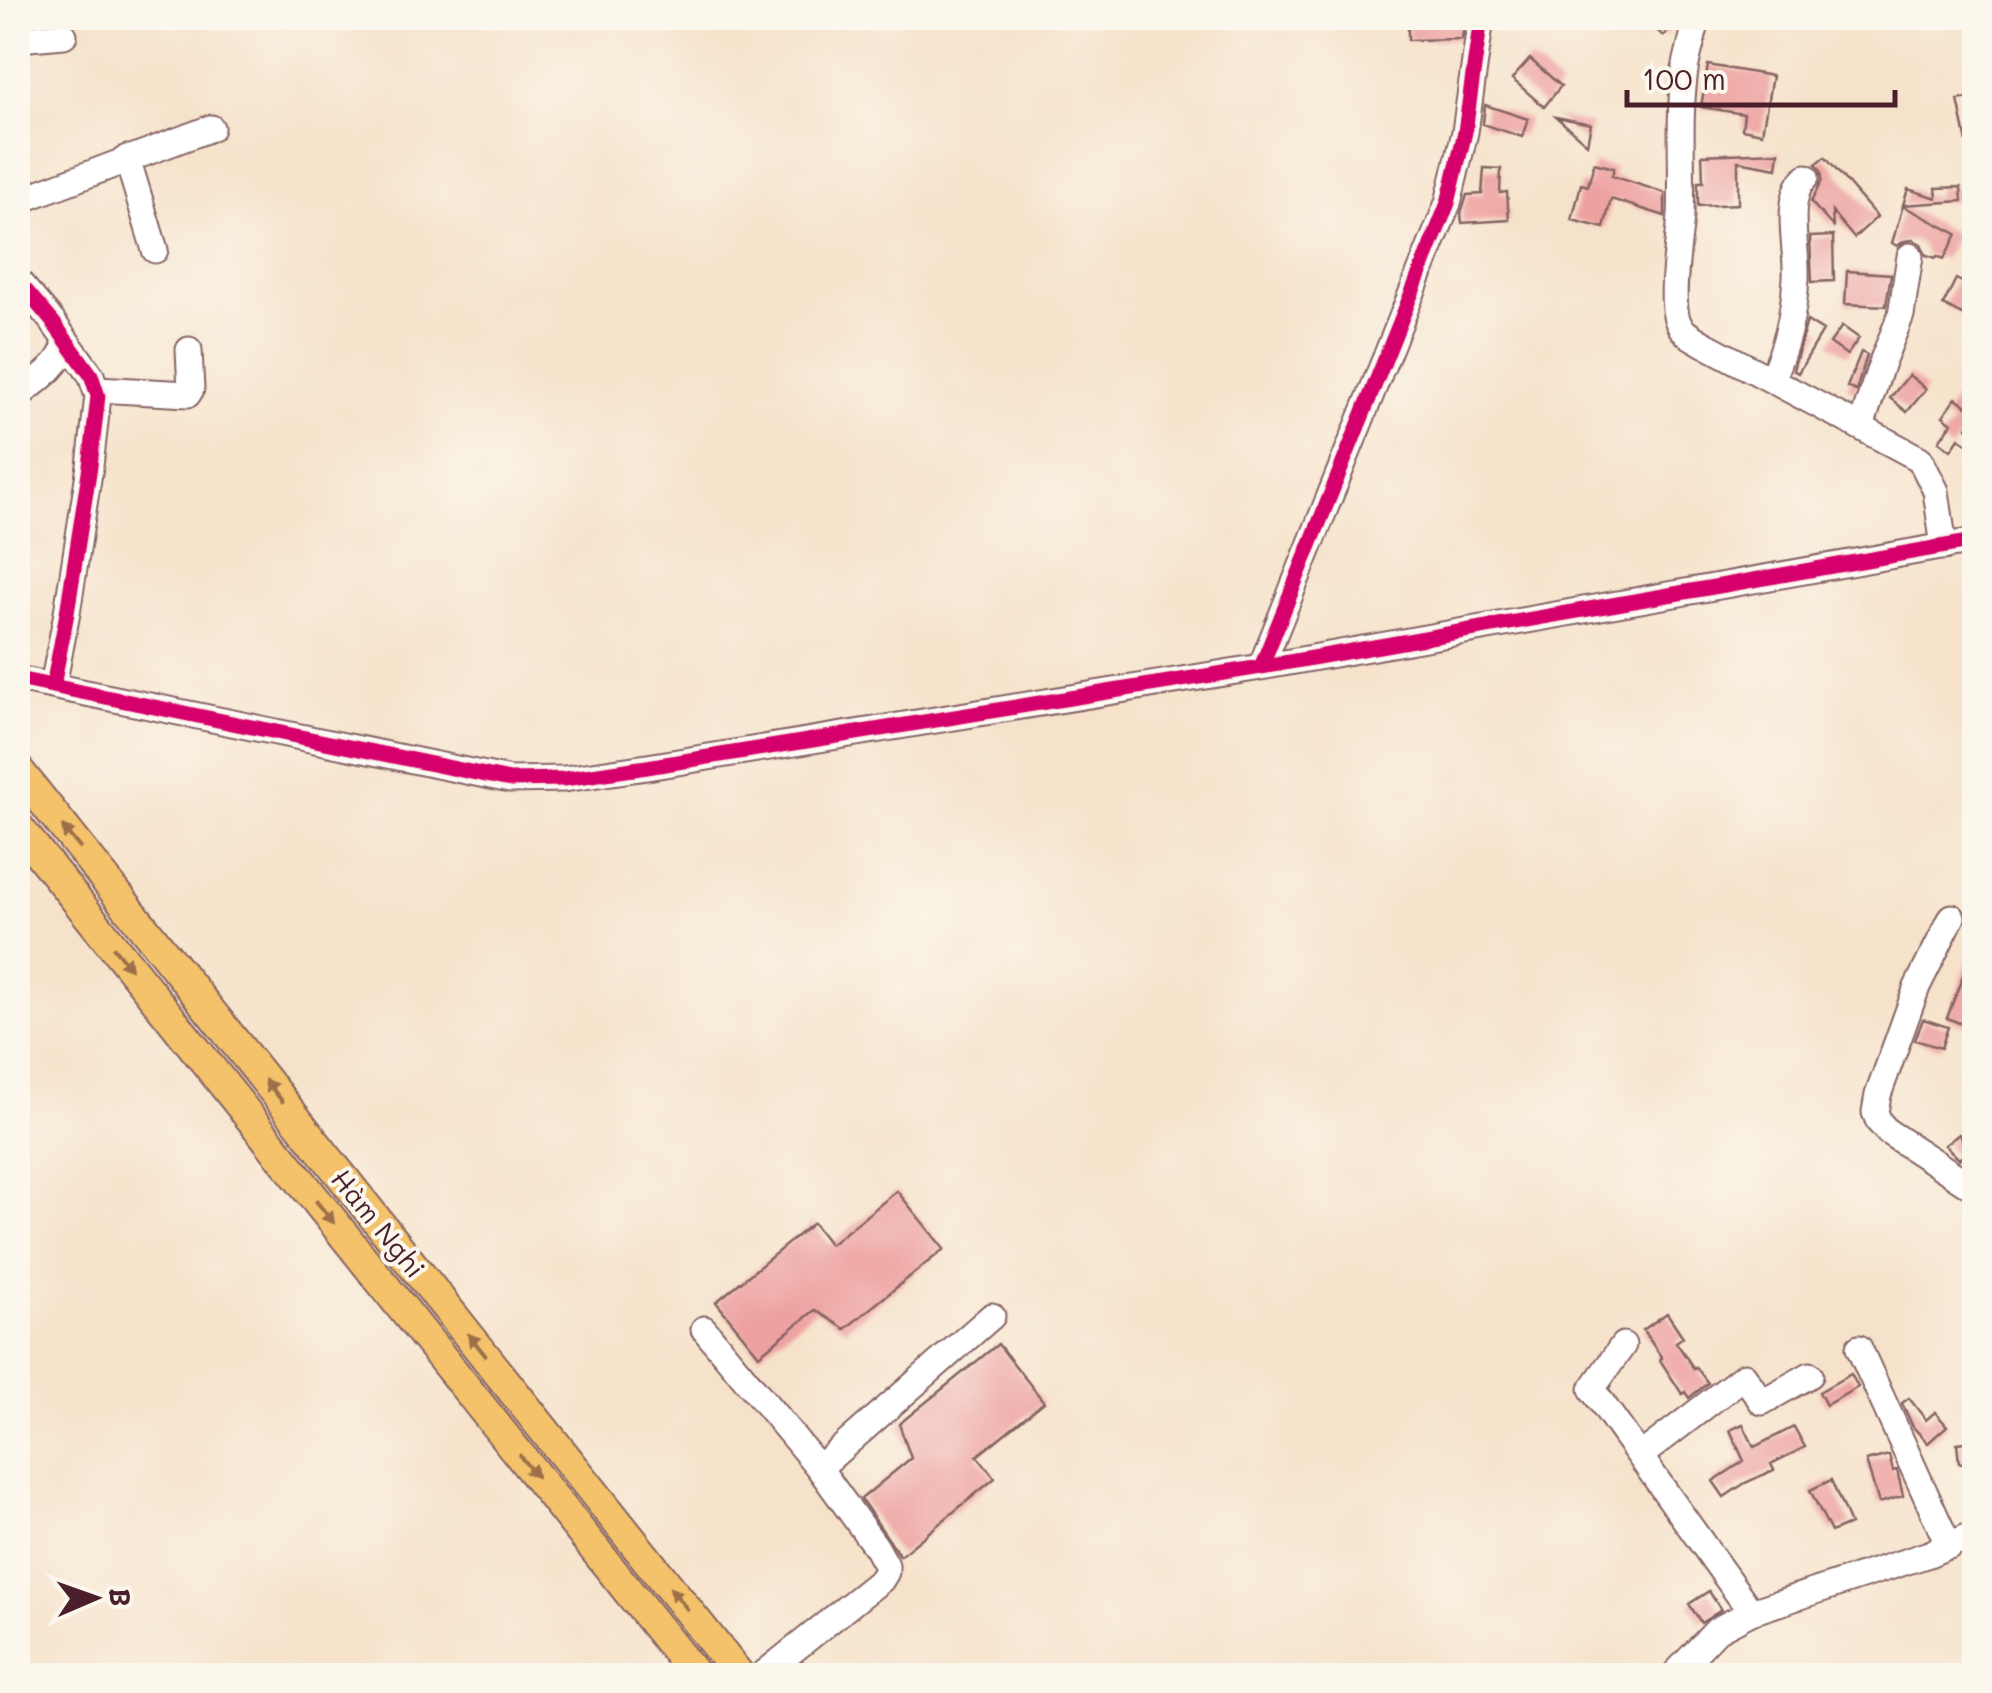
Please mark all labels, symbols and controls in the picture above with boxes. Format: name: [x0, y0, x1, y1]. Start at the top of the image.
scale bar: [1627, 45, 1894, 107]
text: 100 m: [1642, 58, 1726, 98]
one-way arrow: [61, 825, 82, 850]
one-way arrow: [111, 945, 132, 971]
one-way arrow: [264, 1079, 285, 1104]
street label: Hàm Nghi: [324, 1161, 434, 1285]
one-way arrow: [314, 1199, 335, 1224]
one-way arrow: [467, 1333, 488, 1358]
one-way arrow: [517, 1453, 538, 1478]
north arrow: [45, 1548, 145, 1648]
text: B: [103, 1587, 139, 1607]
one-way arrow: [669, 1587, 690, 1613]

